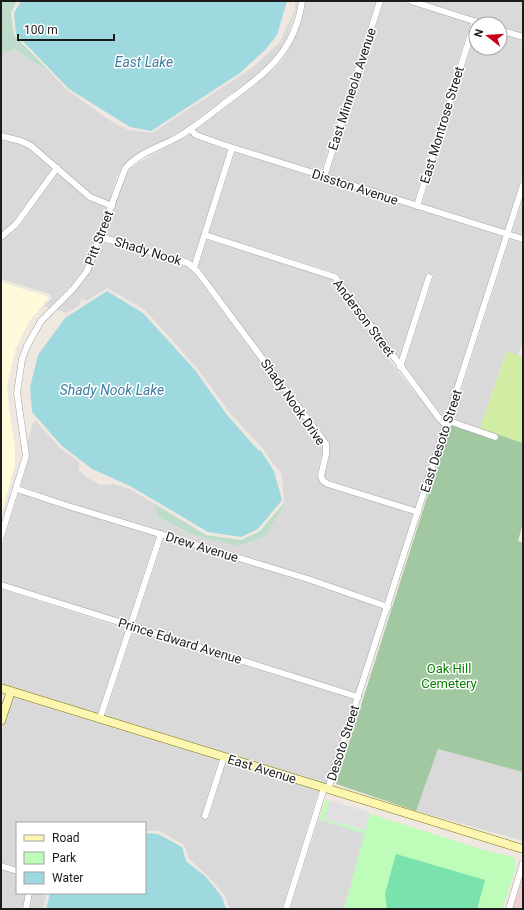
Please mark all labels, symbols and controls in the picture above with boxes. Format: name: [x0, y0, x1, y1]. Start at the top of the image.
scale bar: [18, 16, 114, 42]
north arrow: [468, 16, 508, 56]
text: 100 m: [24, 23, 58, 37]
street label: East Minneola Avenue: [325, 26, 379, 152]
text: N: [472, 27, 486, 39]
water label: East Lake: [115, 54, 173, 70]
street label: East Montrose Street: [417, 65, 467, 185]
street label: Disston Avenue: [310, 166, 400, 208]
street label: Pitt Street: [82, 209, 116, 267]
street label: Shady Nook: [113, 234, 184, 268]
street label: Anderson Street: [330, 276, 398, 360]
street label: Shady Nook Drive: [258, 356, 328, 448]
water label: Shady Nook Lake: [60, 382, 164, 398]
street label: East Desoto Street: [417, 388, 465, 494]
street label: Drew Avenue: [164, 529, 240, 565]
street label: Prince Edward Avenue: [116, 615, 244, 667]
park label: Oak Hill Cemetery: [421, 661, 477, 691]
street label: Desoto Street: [324, 703, 362, 783]
street label: East Avenue: [226, 751, 298, 787]
legend: [16, 822, 146, 894]
text: Road: [52, 831, 80, 845]
text: Park: [52, 851, 77, 865]
text: Water: [52, 871, 83, 885]

